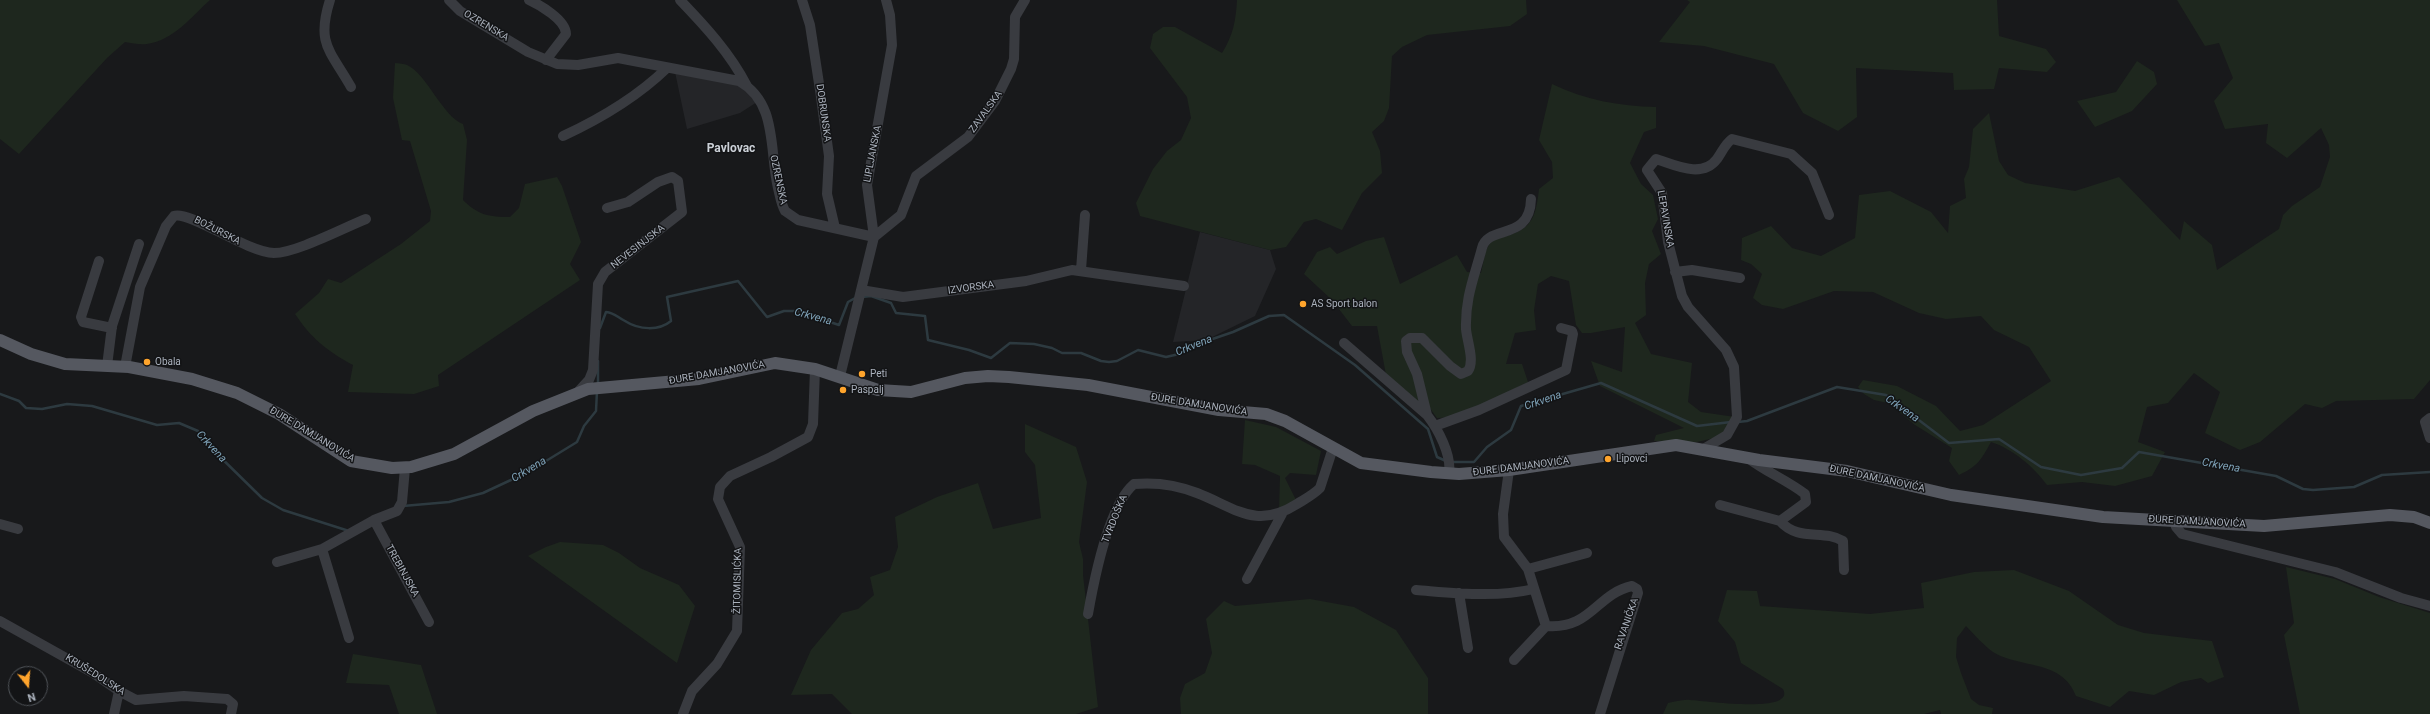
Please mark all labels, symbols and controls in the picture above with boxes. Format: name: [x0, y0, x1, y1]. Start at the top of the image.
street label: OZRENSKA: [461, 8, 511, 44]
street label: DOBRUNSKA: [813, 83, 833, 143]
street label: ZAVALSKA: [967, 89, 1005, 135]
street label: LIPLJANSKA: [862, 125, 884, 183]
district label: Pavlovac: [707, 142, 755, 156]
street label: OZRENSKA: [767, 154, 789, 206]
street label: LEPAVINSKA: [1654, 190, 1676, 248]
street label: BOŽURSKA: [192, 214, 242, 248]
street label: NEVESINJSKA: [609, 222, 667, 272]
street label: IZVORSKA: [947, 279, 995, 297]
place label: AS Sport balon: [1311, 298, 1377, 310]
marker: AS Sport balon: [1298, 299, 1308, 309]
water label: Crkvena: [793, 306, 833, 328]
water label: Crkvena: [1174, 333, 1214, 359]
place label: Obala: [155, 356, 181, 368]
marker: Obala: [142, 357, 152, 367]
street label: ĐURE DAMJANOVIĆA: [668, 359, 766, 387]
place label: Peti: [870, 368, 887, 380]
marker: Peti: [857, 369, 867, 379]
place label: Paspalj: [851, 384, 884, 396]
marker: Paspalj: [838, 385, 848, 395]
water label: Crkvena: [1523, 389, 1563, 413]
street label: ĐURE DAMJANOVIĆA: [1150, 391, 1248, 419]
water label: Crkvena: [1882, 393, 1922, 425]
street label: ĐURE DAMJANOVIĆA: [267, 405, 357, 465]
water label: Crkvena: [193, 428, 229, 466]
place label: Lipovci: [1616, 453, 1648, 465]
water label: Crkvena: [509, 454, 549, 486]
marker: Lipovci: [1603, 454, 1613, 464]
street label: ĐURE DAMJANOVIĆA: [1472, 455, 1570, 479]
water label: Crkvena: [2201, 456, 2241, 476]
street label: ĐURE DAMJANOVIĆA: [1828, 463, 1926, 495]
street label: TVRDOŠKA: [1100, 493, 1130, 545]
street label: ĐURE DAMJANOVIĆA: [2148, 513, 2246, 531]
street label: TREBINJSKA: [383, 543, 421, 599]
street label: ŽITOMISLIĆKA: [731, 548, 745, 614]
street label: RAVANIČKA: [1613, 597, 1641, 651]
street label: KRUŠEDOLSKA: [63, 652, 127, 698]
north arrow: [8, 666, 48, 706]
text: N: [26, 690, 37, 704]

